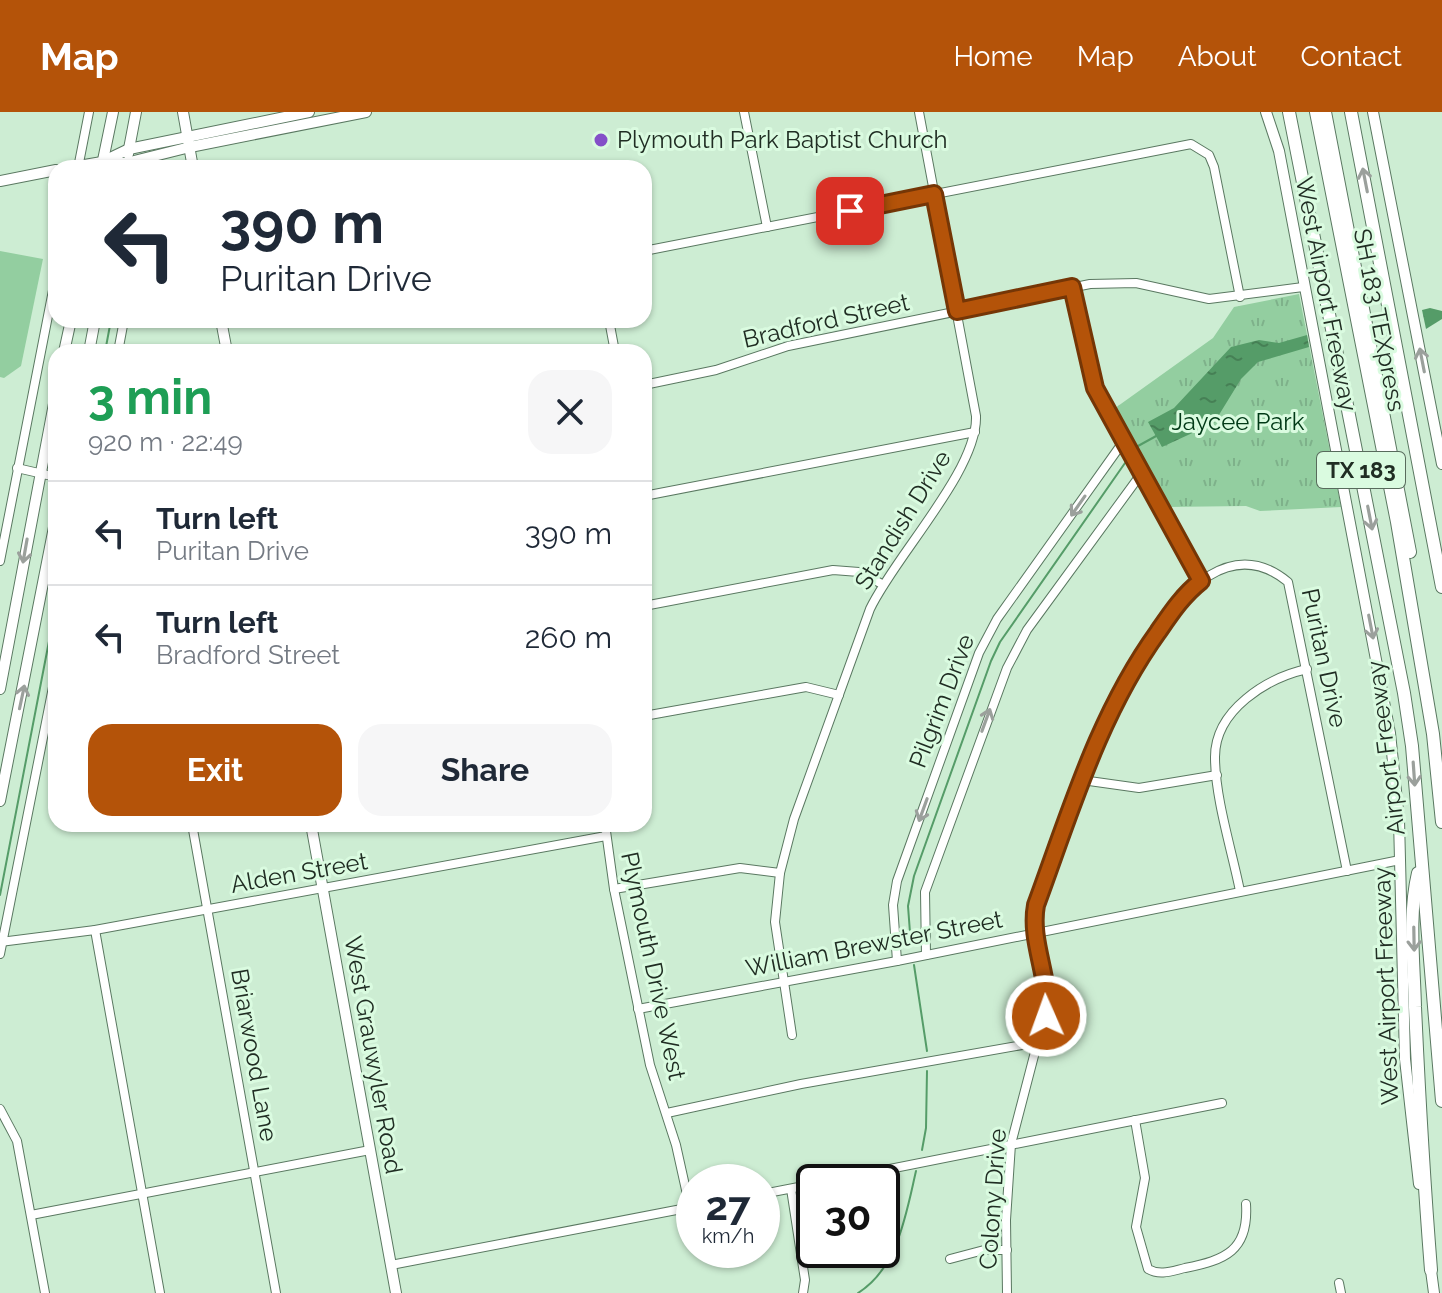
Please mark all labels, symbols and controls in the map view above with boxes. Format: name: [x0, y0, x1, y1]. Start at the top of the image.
text: Map: [40, 34, 119, 79]
text: Home: [953, 40, 1033, 73]
text: Map: [1077, 40, 1134, 73]
text: About: [1178, 40, 1257, 73]
text: Contact: [1301, 40, 1402, 73]
place label: Plymouth Park Baptist Church: [617, 125, 948, 154]
marker: Plymouth Park Baptist Church: [592, 131, 610, 149]
one-way arrow: [1357, 168, 1372, 194]
street label: West Airport Freeway: [1290, 174, 1363, 414]
pin: [816, 177, 884, 245]
icon: arrive: [828, 189, 872, 233]
text: 390 m: [220, 190, 384, 256]
icon: left: [88, 192, 192, 296]
street label: SH 183 TEXpress: [1348, 226, 1411, 414]
text: Puritan Drive: [220, 257, 432, 299]
street label: Bradford Street: [740, 287, 912, 354]
one-way arrow: [1413, 348, 1428, 373]
text: 3 min: [88, 369, 212, 425]
button: close: [528, 370, 612, 454]
park label: Jaycee Park: [1172, 407, 1305, 436]
text: 920 m · 22:49: [88, 427, 243, 457]
street label: Standish Drive: [848, 445, 957, 595]
road number: TX 183: [1317, 452, 1405, 488]
one-way arrow: [1070, 495, 1086, 517]
text: Turn left: [156, 501, 278, 536]
one-way arrow: [1363, 505, 1378, 530]
icon: left: [88, 511, 132, 555]
text: 390 m: [525, 516, 612, 551]
text: Puritan Drive: [156, 536, 309, 566]
one-way arrow: [17, 537, 32, 563]
street label: Puritan Drive: [1296, 586, 1353, 730]
text: Turn left: [156, 605, 278, 640]
one-way arrow: [1364, 614, 1379, 639]
icon: left: [88, 615, 132, 659]
text: 260 m: [525, 620, 612, 655]
street label: Pilgrim Drive: [903, 630, 980, 772]
text: Bradford Street: [156, 640, 340, 670]
street label: Airport Freeway: [1360, 659, 1411, 837]
one-way arrow: [15, 685, 30, 710]
one-way arrow: [980, 708, 994, 733]
button: Exit: [88, 724, 342, 816]
button: Share: [358, 724, 612, 816]
one-way arrow: [1407, 760, 1422, 787]
one-way arrow: [914, 797, 929, 822]
street label: Alden Street: [228, 846, 370, 899]
street label: Plymouth Drive West: [615, 849, 692, 1083]
street label: West Airport Freeway: [1367, 867, 1404, 1106]
street label: William Brewster Street: [743, 904, 1005, 983]
one-way arrow: [1406, 925, 1421, 952]
street label: West Grauwyler Road: [338, 934, 409, 1176]
street label: Briarwood Lane: [225, 966, 284, 1144]
position arrow: [1004, 974, 1088, 1058]
street label: Colony Drive: [973, 1128, 1012, 1270]
speed limit sign: 30: [796, 1164, 900, 1268]
text: 27: [705, 1182, 750, 1229]
text: km/h: [702, 1224, 754, 1248]

